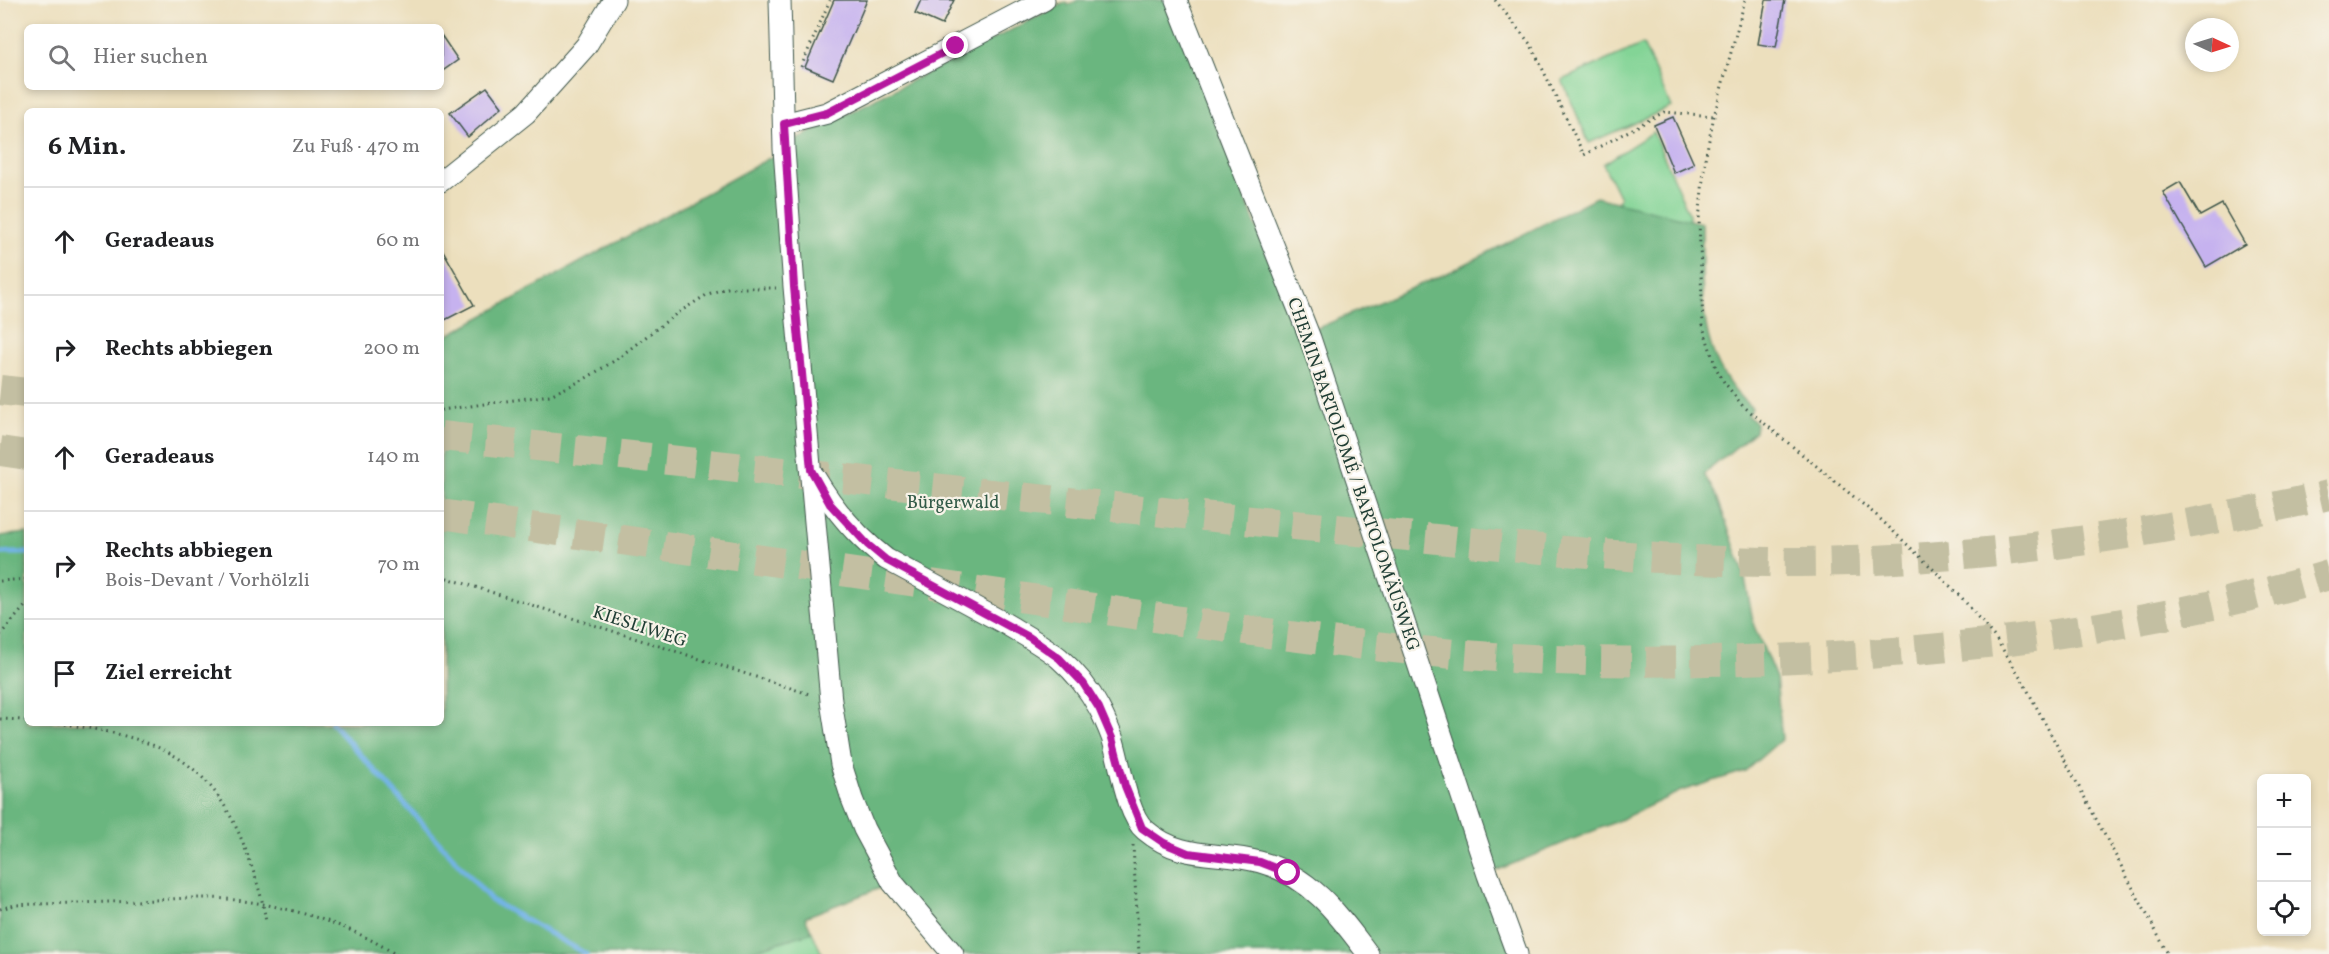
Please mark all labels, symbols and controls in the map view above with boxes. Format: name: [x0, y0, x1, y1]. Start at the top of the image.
north arrow: [2185, 18, 2239, 72]
search box: [24, 24, 444, 90]
route end: [942, 32, 968, 58]
icon: search: [45, 41, 78, 74]
text: Hier suchen: [93, 42, 208, 73]
text: 6 Min.: [48, 129, 126, 165]
text: Zu Fuß · 470 m: [292, 133, 420, 161]
icon: ahead: [48, 225, 81, 258]
text: Geradeaus: [105, 226, 215, 257]
text: 60 m: [376, 227, 420, 255]
street label: CHEMIN BARTOLOMÉ / BARTOLOMÄUSWEG: [1280, 294, 1425, 655]
icon: right: [48, 333, 81, 366]
text: Rechts abbiegen: [105, 334, 273, 365]
text: 200 m: [363, 335, 420, 363]
icon: ahead: [48, 441, 81, 474]
text: Geradeaus: [105, 442, 215, 473]
text: 140 m: [367, 443, 420, 471]
park label: Bürgerwald: [907, 491, 999, 516]
text: Rechts abbiegen: [105, 536, 273, 567]
icon: right: [48, 549, 81, 582]
text: 70 m: [377, 551, 420, 579]
text: Bois-Devant / Vorhölzli: [105, 567, 310, 595]
street label: KIESLIWEG: [589, 600, 690, 654]
icon: arrive: [48, 657, 81, 690]
text: Ziel erreicht: [105, 658, 232, 689]
map controls: [2257, 774, 2311, 936]
button: +: [2257, 774, 2311, 828]
button: −: [2257, 828, 2311, 882]
route start: [1274, 859, 1300, 885]
button: locate: [2257, 882, 2311, 936]

